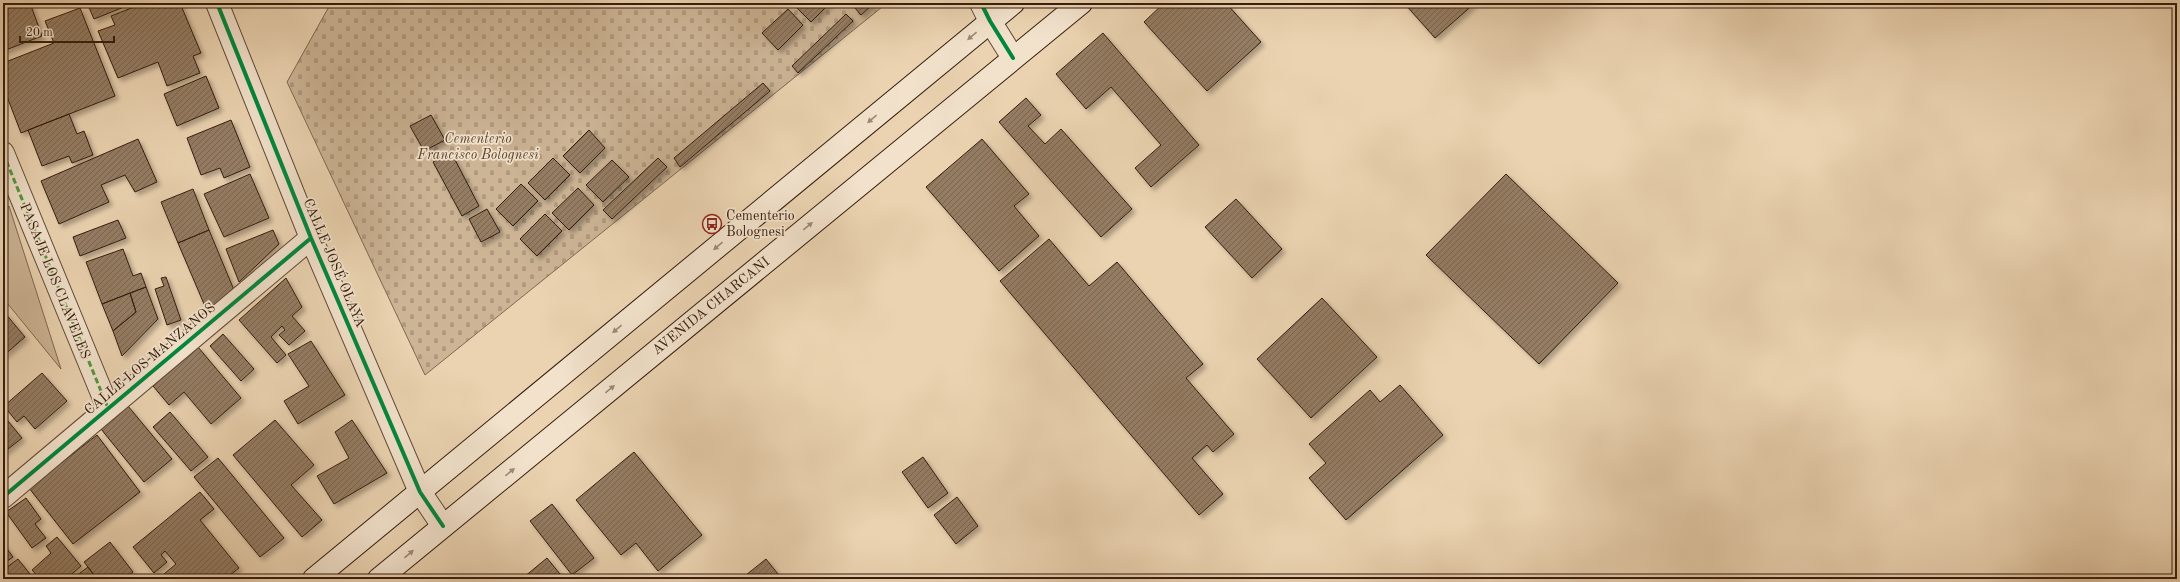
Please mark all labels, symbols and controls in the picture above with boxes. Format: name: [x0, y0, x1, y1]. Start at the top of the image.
scale bar: [20, 18, 114, 44]
text: 20 m: [26, 27, 53, 39]
one-way arrow: [967, 32, 978, 41]
one-way arrow: [866, 115, 877, 123]
park label: Cementerio Francisco Bolognesi: [416, 132, 539, 163]
street label: CALLE JOSÉ OLAYA: [300, 195, 370, 330]
street label: PASAJE LOS CLAVELES: [17, 201, 93, 361]
place label: Cementerio Bolognesi: [726, 209, 795, 239]
bus stop icon: Cementerio Bolognesi: [701, 213, 723, 235]
one-way arrow: [802, 222, 813, 231]
one-way arrow: [712, 242, 723, 251]
street label: AVENIDA CHARCANI: [650, 254, 772, 358]
street label: CALLE LOS MANZANOS: [82, 300, 218, 418]
one-way arrow: [612, 324, 623, 333]
one-way arrow: [605, 385, 616, 393]
one-way arrow: [504, 467, 515, 476]
one-way arrow: [404, 550, 415, 559]

